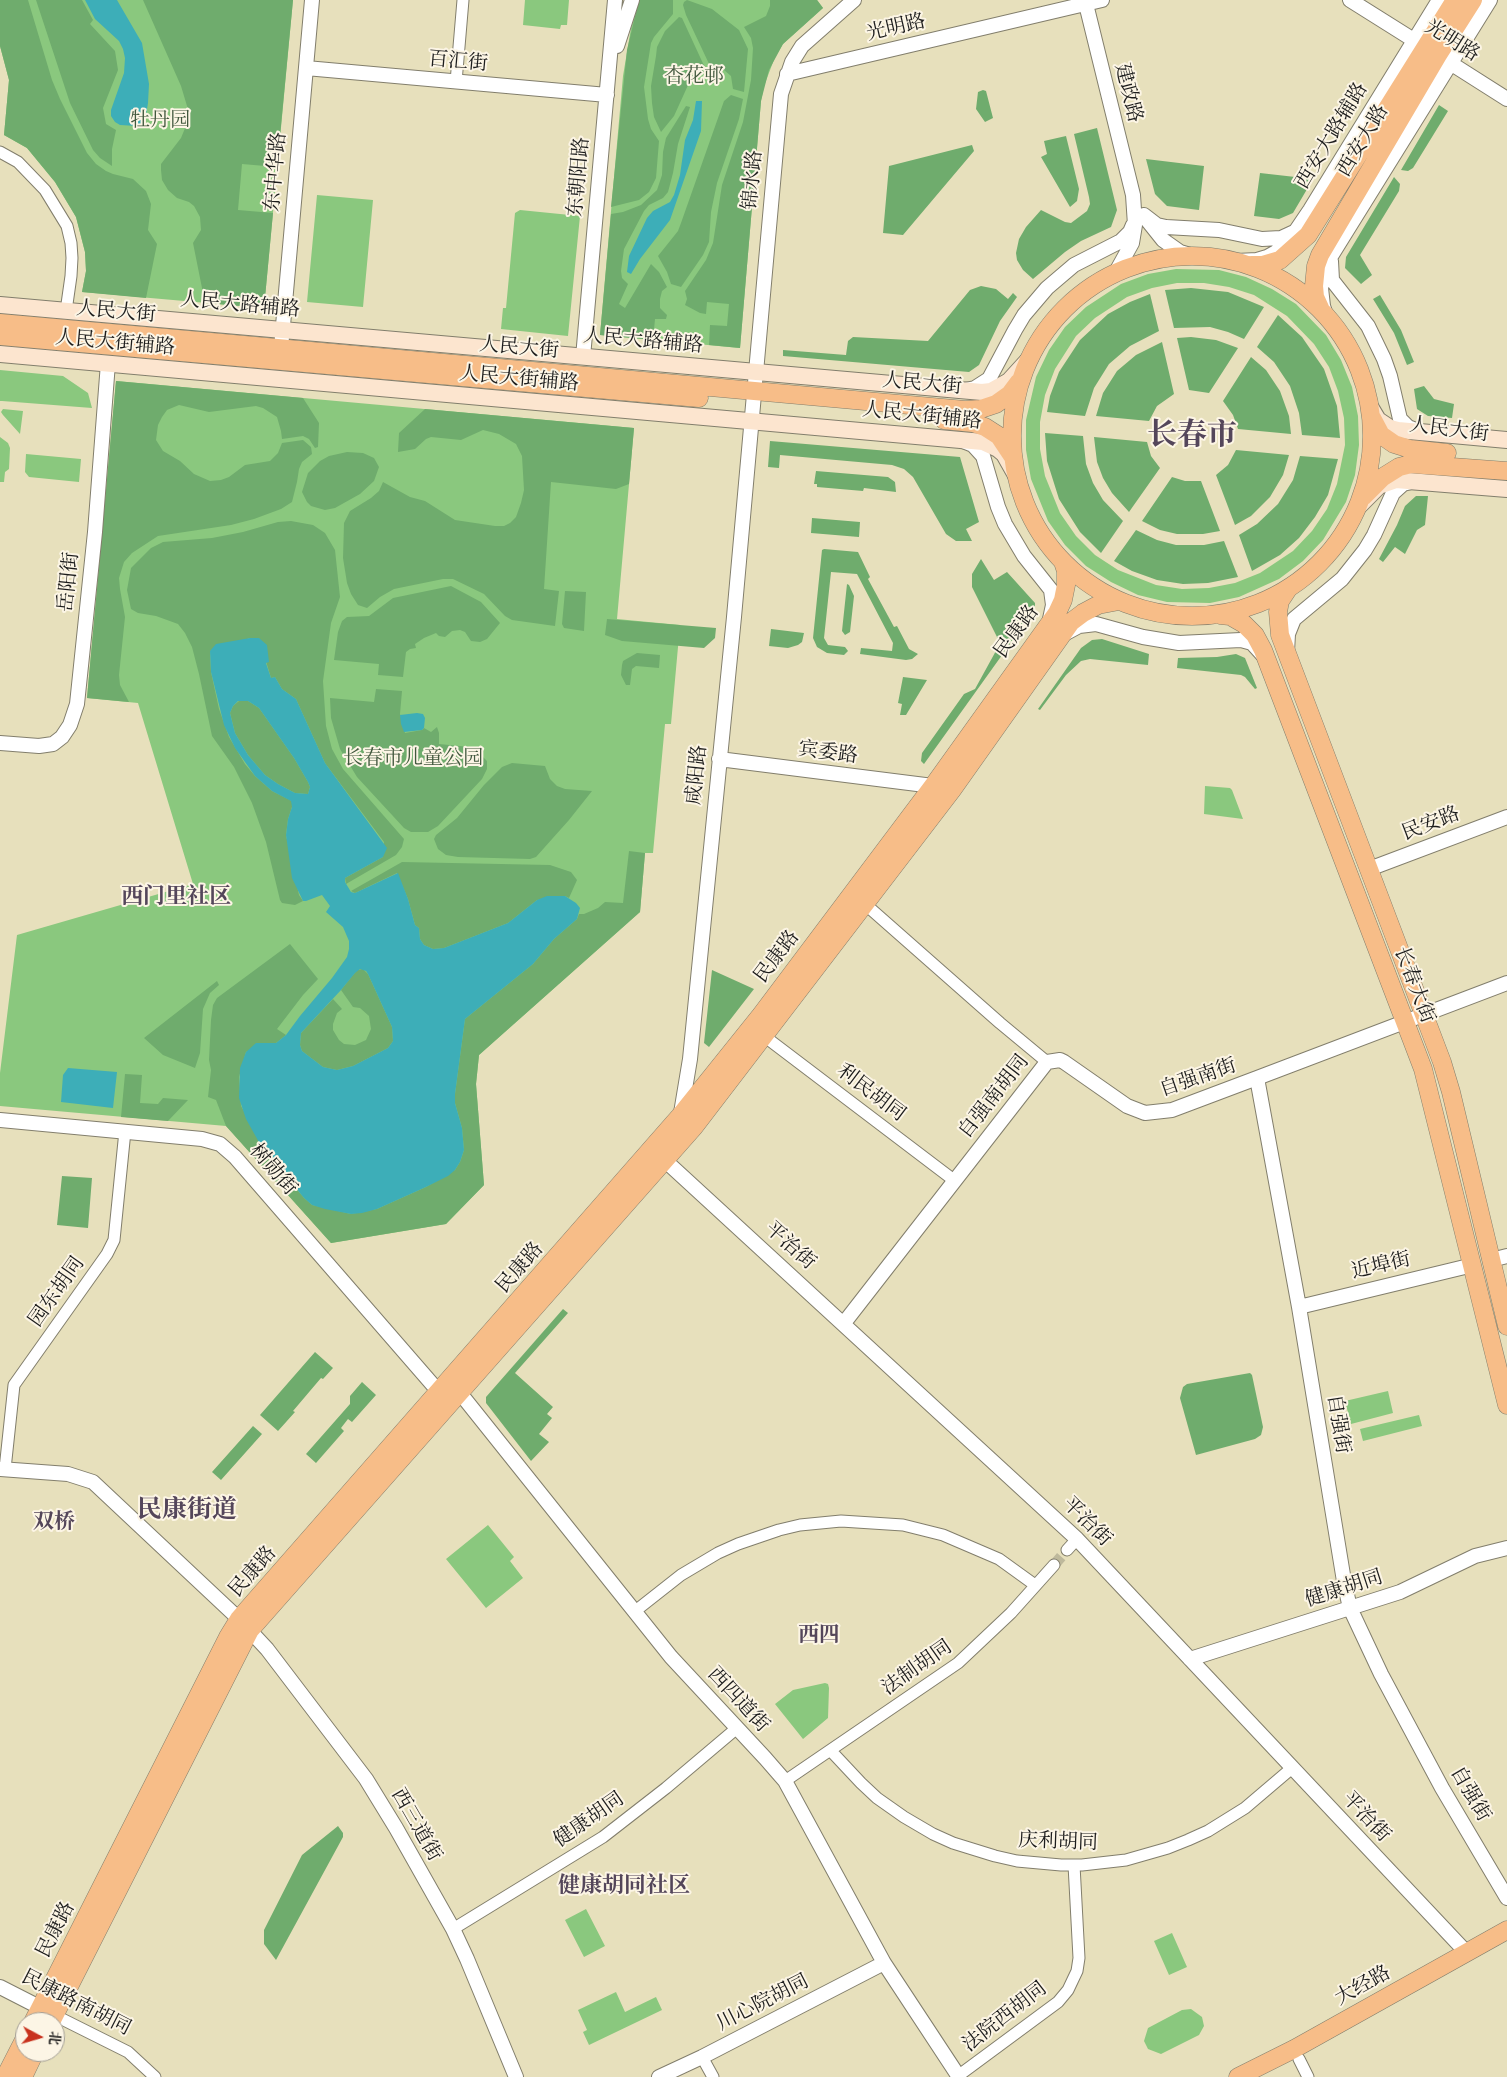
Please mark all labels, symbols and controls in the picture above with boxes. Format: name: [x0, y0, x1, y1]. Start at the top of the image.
street label: 光明路: [864, 10, 928, 46]
street label: 光明路: [1420, 15, 1484, 67]
street label: 百汇街: [427, 47, 489, 77]
street label: 建政路: [1109, 61, 1147, 125]
park label: 杏花邨: [664, 65, 724, 89]
street label: 西安大路辅路: [1291, 78, 1373, 194]
street label: 西安大路: [1332, 101, 1394, 181]
park label: 牡丹园: [130, 109, 190, 133]
street label: 东中华路: [261, 131, 291, 213]
street label: 东朝阳路: [564, 136, 594, 218]
street label: 锦水路: [738, 149, 768, 211]
street label: 人民大路辅路: [179, 288, 301, 322]
street label: 人民大街: [75, 297, 157, 327]
street label: 人民大路辅路: [582, 324, 704, 358]
street label: 人民大街辅路: [54, 326, 176, 360]
street label: 人民大街: [478, 333, 560, 363]
street label: 人民大街辅路: [458, 362, 580, 396]
street label: 人民大街: [881, 369, 963, 399]
street label: 人民大街辅路: [861, 398, 983, 434]
street label: 人民大街: [1408, 413, 1490, 447]
district label: 长春市: [1147, 418, 1237, 454]
street label: 岳阳街: [54, 551, 84, 613]
street label: 民康路: [990, 601, 1044, 663]
street label: 宾委路: [797, 737, 859, 769]
street label: 咸阳路: [682, 744, 712, 806]
park label: 长春市儿童公园: [343, 747, 483, 771]
street label: 民安路: [1399, 802, 1463, 846]
district label: 西门里社区: [121, 884, 231, 910]
street label: 民康路: [749, 926, 805, 988]
street label: 长春大街: [1388, 943, 1440, 1027]
street label: 自强南胡同: [954, 1050, 1034, 1144]
street label: 自强南街: [1156, 1054, 1240, 1102]
street label: 利民胡同: [832, 1059, 910, 1127]
street label: 树勋街: [244, 1139, 302, 1201]
street label: 平治街: [760, 1217, 820, 1275]
street label: 民康路: [491, 1237, 549, 1299]
street label: 近埠街: [1349, 1248, 1413, 1284]
street label: 园东胡同: [24, 1252, 90, 1332]
street label: 自强街: [1321, 1392, 1355, 1456]
street label: 平治街: [1057, 1492, 1117, 1552]
district label: 民康街道: [137, 1495, 237, 1525]
district label: 双桥: [33, 1509, 75, 1535]
street label: 民康路: [224, 1541, 282, 1603]
street label: 健康胡同: [1302, 1565, 1386, 1613]
district label: 西四: [798, 1622, 840, 1648]
street label: 法制胡同: [877, 1635, 957, 1701]
street label: 西四道街: [702, 1663, 774, 1737]
street label: 自强街: [1445, 1762, 1495, 1826]
street label: 西三道街: [386, 1784, 446, 1866]
street label: 健康胡同: [549, 1787, 629, 1853]
street label: 平治街: [1337, 1787, 1395, 1847]
street label: 庆利胡同: [1018, 1829, 1098, 1855]
district label: 健康胡同社区: [558, 1873, 690, 1899]
street label: 民康路: [32, 1898, 80, 1962]
street label: 大经路: [1331, 1961, 1395, 2011]
street label: 民康路南胡同: [17, 1965, 135, 2041]
street label: 川心院胡同: [713, 1970, 813, 2036]
street label: 法院西胡同: [958, 1977, 1052, 2057]
north arrow: [15, 2012, 65, 2062]
text: 北: [46, 2031, 62, 2046]

